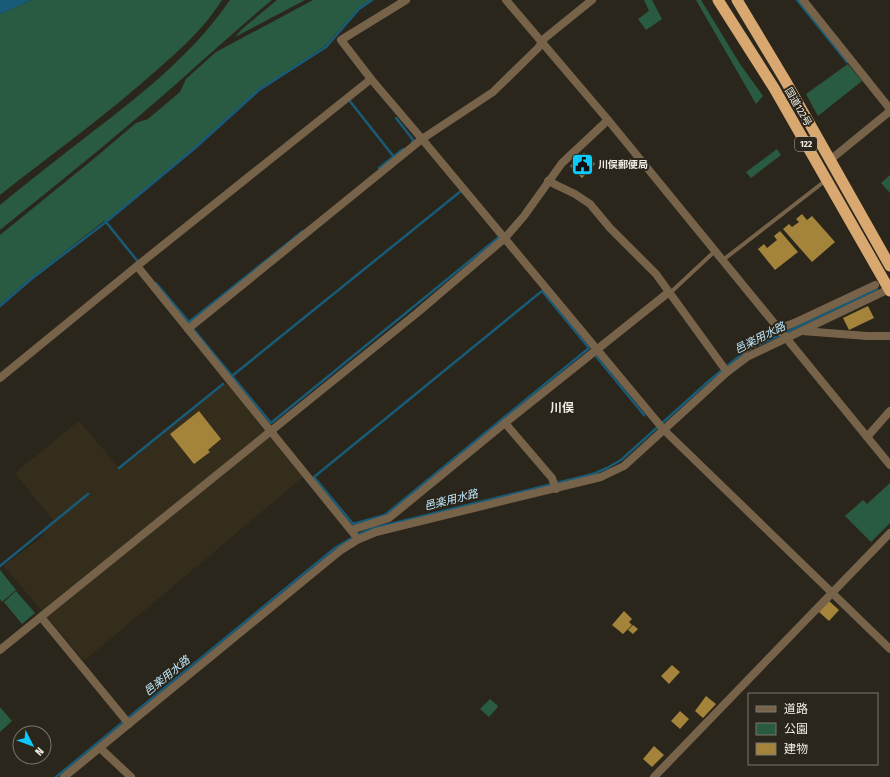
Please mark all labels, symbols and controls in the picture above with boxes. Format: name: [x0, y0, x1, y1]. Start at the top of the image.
street label: 国道122号: [782, 85, 814, 129]
road number: 122: [795, 137, 817, 151]
public building icon: 川俣郵便局: [570, 152, 596, 178]
place label: 川俣郵便局: [598, 159, 648, 171]
water label: 邑楽用水路: [733, 319, 788, 356]
district label: 川俣: [550, 401, 574, 415]
water label: 邑楽用水路: [423, 487, 480, 513]
water label: 邑楽用水路: [142, 653, 193, 698]
legend: [748, 693, 878, 765]
text: 道路: [784, 702, 808, 716]
text: 公園: [784, 722, 808, 736]
north arrow: [12, 725, 52, 765]
text: 建物: [784, 742, 808, 756]
text: N: [32, 745, 46, 758]

